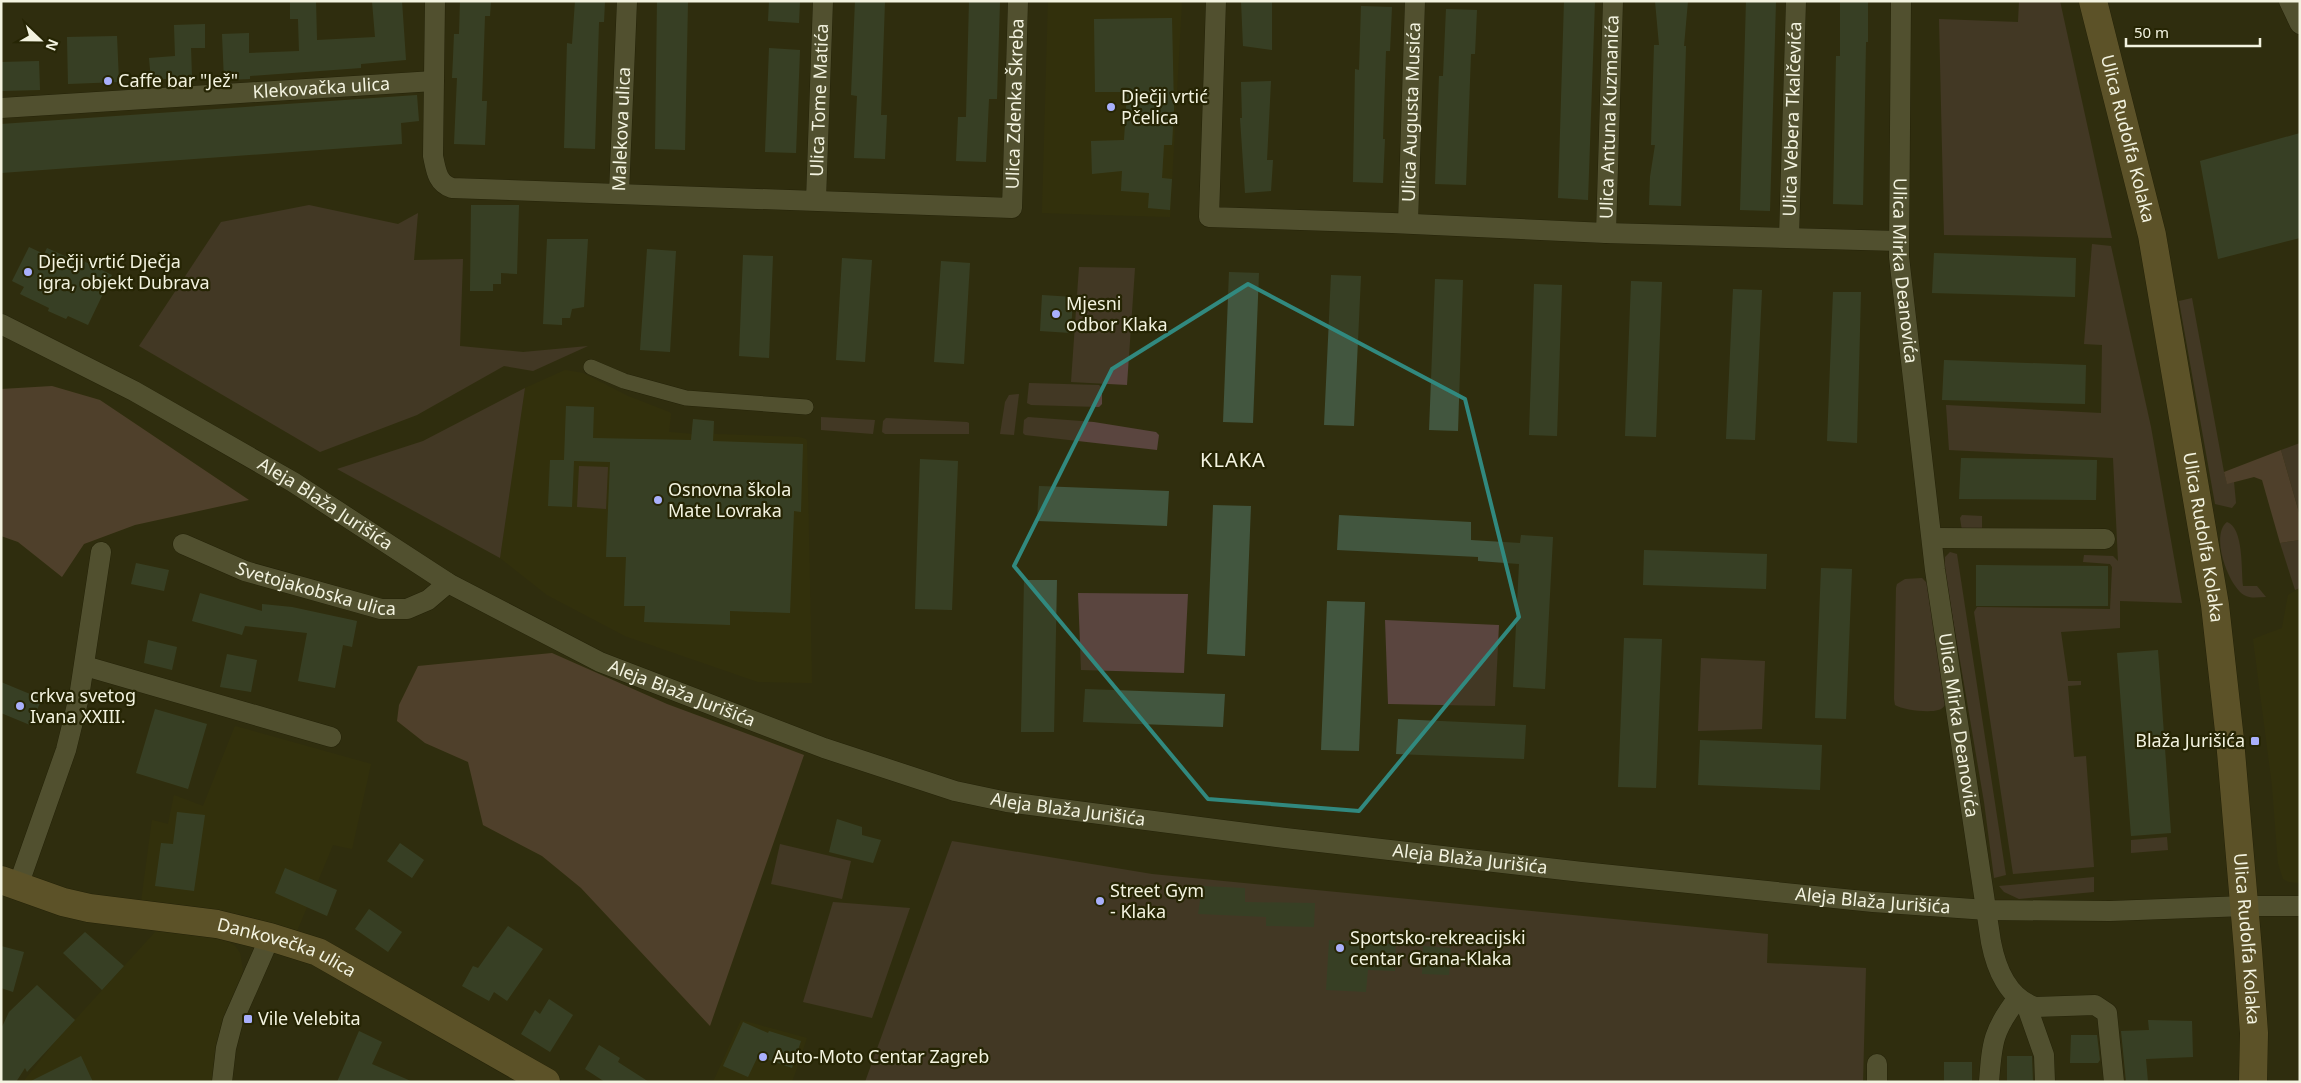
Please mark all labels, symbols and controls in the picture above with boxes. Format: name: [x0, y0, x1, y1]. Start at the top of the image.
north arrow: [15, 15, 65, 65]
street label: Ulica Antuna Kuzmanića: [1593, 15, 1624, 220]
scale bar: [2126, 15, 2260, 47]
street label: Ulica Zdenka Škreba: [1000, 18, 1028, 190]
street label: Ulica Vebera Tkalčevića: [1777, 21, 1806, 217]
street label: Ulica Augusta Musića: [1396, 22, 1425, 202]
text: 50 m: [2134, 22, 2169, 42]
street label: Ulica Tome Matića: [804, 23, 833, 177]
text: N: [42, 36, 63, 54]
street label: Ulica Rudolfa Kolaka: [2096, 52, 2161, 225]
street label: Malekova ulica: [606, 66, 635, 192]
place label: Caffe bar "Jež": [118, 68, 238, 92]
street label: Klekovačka ulica: [252, 71, 391, 103]
marker: Caffe bar "Jež": [102, 75, 114, 87]
place label: Dječji vrtić Pčelica: [1121, 84, 1208, 129]
marker: Dječji vrtić Pčelica: [1105, 101, 1117, 113]
street label: Ulica Mirka Deanovića: [1888, 178, 1924, 365]
place label: Dječji vrtić Dječja igra, objekt Dubrava: [38, 249, 210, 294]
marker: Dječji vrtić Dječja igra, objekt Dubrava: [22, 266, 34, 278]
place label: Mjesni odbor Klaka: [1066, 291, 1168, 336]
marker: Mjesni odbor Klaka: [1050, 308, 1062, 320]
district label: KLAKA: [1200, 446, 1266, 473]
street label: Ulica Rudolfa Kolaka: [2178, 450, 2230, 624]
street label: Aleja Blaža Jurišića: [254, 451, 398, 555]
place label: Osnovna škola Mate Lovraka: [668, 477, 791, 522]
marker: Osnovna škola Mate Lovraka: [652, 494, 664, 506]
street label: Svetojakobska ulica: [232, 555, 396, 620]
street label: Ulica Mirka Deanovića: [1934, 631, 1985, 819]
street label: Aleja Blaža Jurišića: [605, 653, 759, 732]
place label: crkva svetog Ivana XXIII.: [30, 683, 136, 728]
marker: crkva svetog Ivana XXIII.: [14, 700, 26, 712]
place label: Blaža Jurišića: [2135, 728, 2245, 752]
marker: Blaža Jurišića: [2249, 735, 2261, 747]
street label: Aleja Blaža Jurišića: [989, 786, 1147, 831]
street label: Aleja Blaža Jurišića: [1391, 837, 1549, 879]
street label: Ulica Rudolfa Kolaka: [2229, 852, 2266, 1026]
place label: Street Gym - Klaka: [1110, 878, 1204, 923]
street label: Aleja Blaža Jurišića: [1794, 881, 1951, 918]
marker: Street Gym - Klaka: [1094, 895, 1106, 907]
street label: Dankovečka ulica: [215, 911, 361, 982]
place label: Sportsko-rekreacijski centar Grana-Klaka: [1350, 925, 1526, 970]
marker: Sportsko-rekreacijski centar Grana-Klaka: [1334, 942, 1346, 954]
place label: Vile Velebita: [258, 1006, 361, 1030]
marker: Vile Velebita: [242, 1013, 254, 1025]
place label: Auto-Moto Centar Zagreb: [773, 1044, 989, 1068]
marker: Auto-Moto Centar Zagreb: [757, 1051, 769, 1063]

